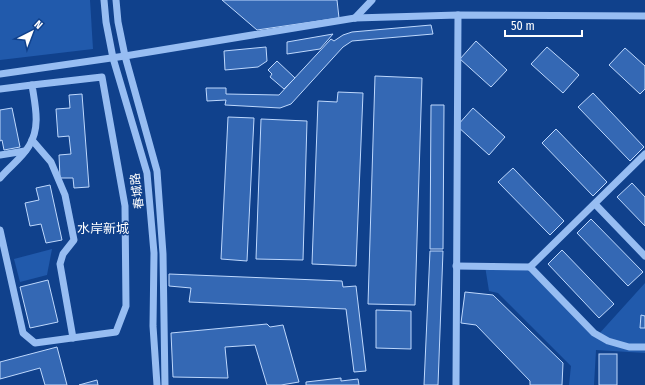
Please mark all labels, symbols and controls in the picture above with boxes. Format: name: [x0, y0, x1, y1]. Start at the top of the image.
north arrow: [12, 12, 52, 52]
scale bar: [505, 12, 582, 38]
text: N: [32, 18, 45, 32]
text: 50 m: [511, 19, 535, 33]
street label: 春城路: [128, 172, 146, 210]
district label: 水岸新城: [77, 221, 129, 236]

